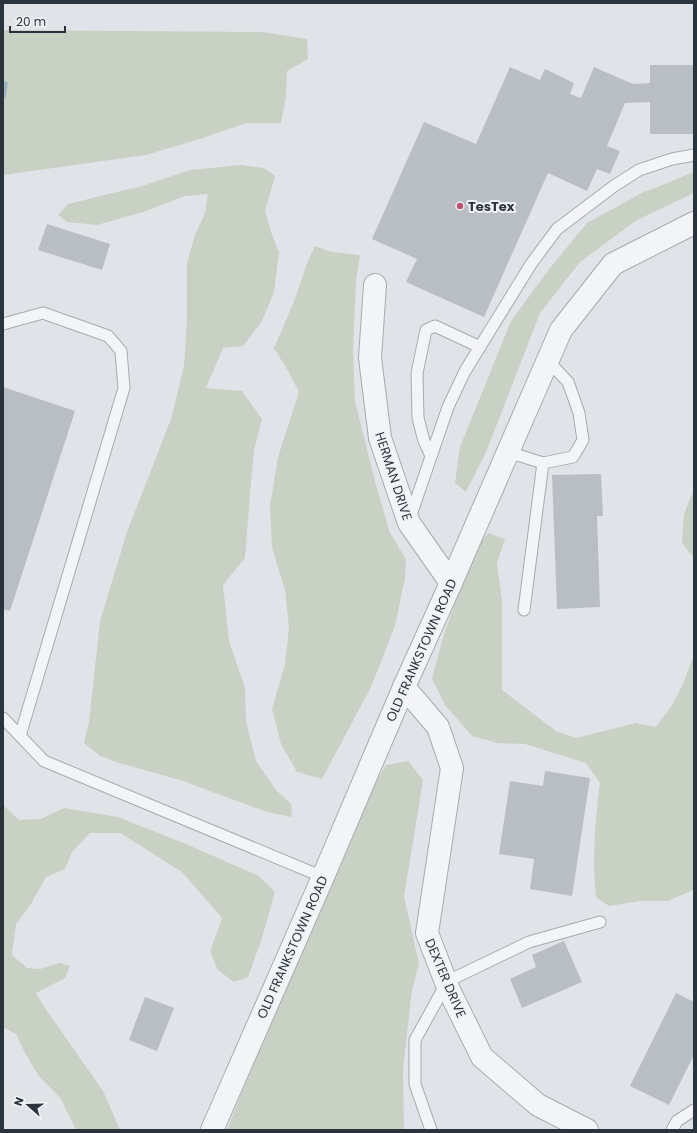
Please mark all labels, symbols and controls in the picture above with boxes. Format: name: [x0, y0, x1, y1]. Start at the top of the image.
scale bar: [10, 8, 65, 34]
text: 20 m: [16, 13, 46, 30]
place label: TesTex: [468, 197, 515, 216]
marker: TesTex: [455, 201, 465, 211]
street label: HERMAN DRIVE: [370, 430, 417, 523]
street label: OLD FRANKSTOWN ROAD: [381, 576, 462, 725]
street label: OLD FRANKSTOWN ROAD: [252, 873, 333, 1022]
street label: DEXTER DRIVE: [420, 935, 471, 1021]
north arrow: [8, 1085, 48, 1125]
text: N: [10, 1095, 28, 1108]

